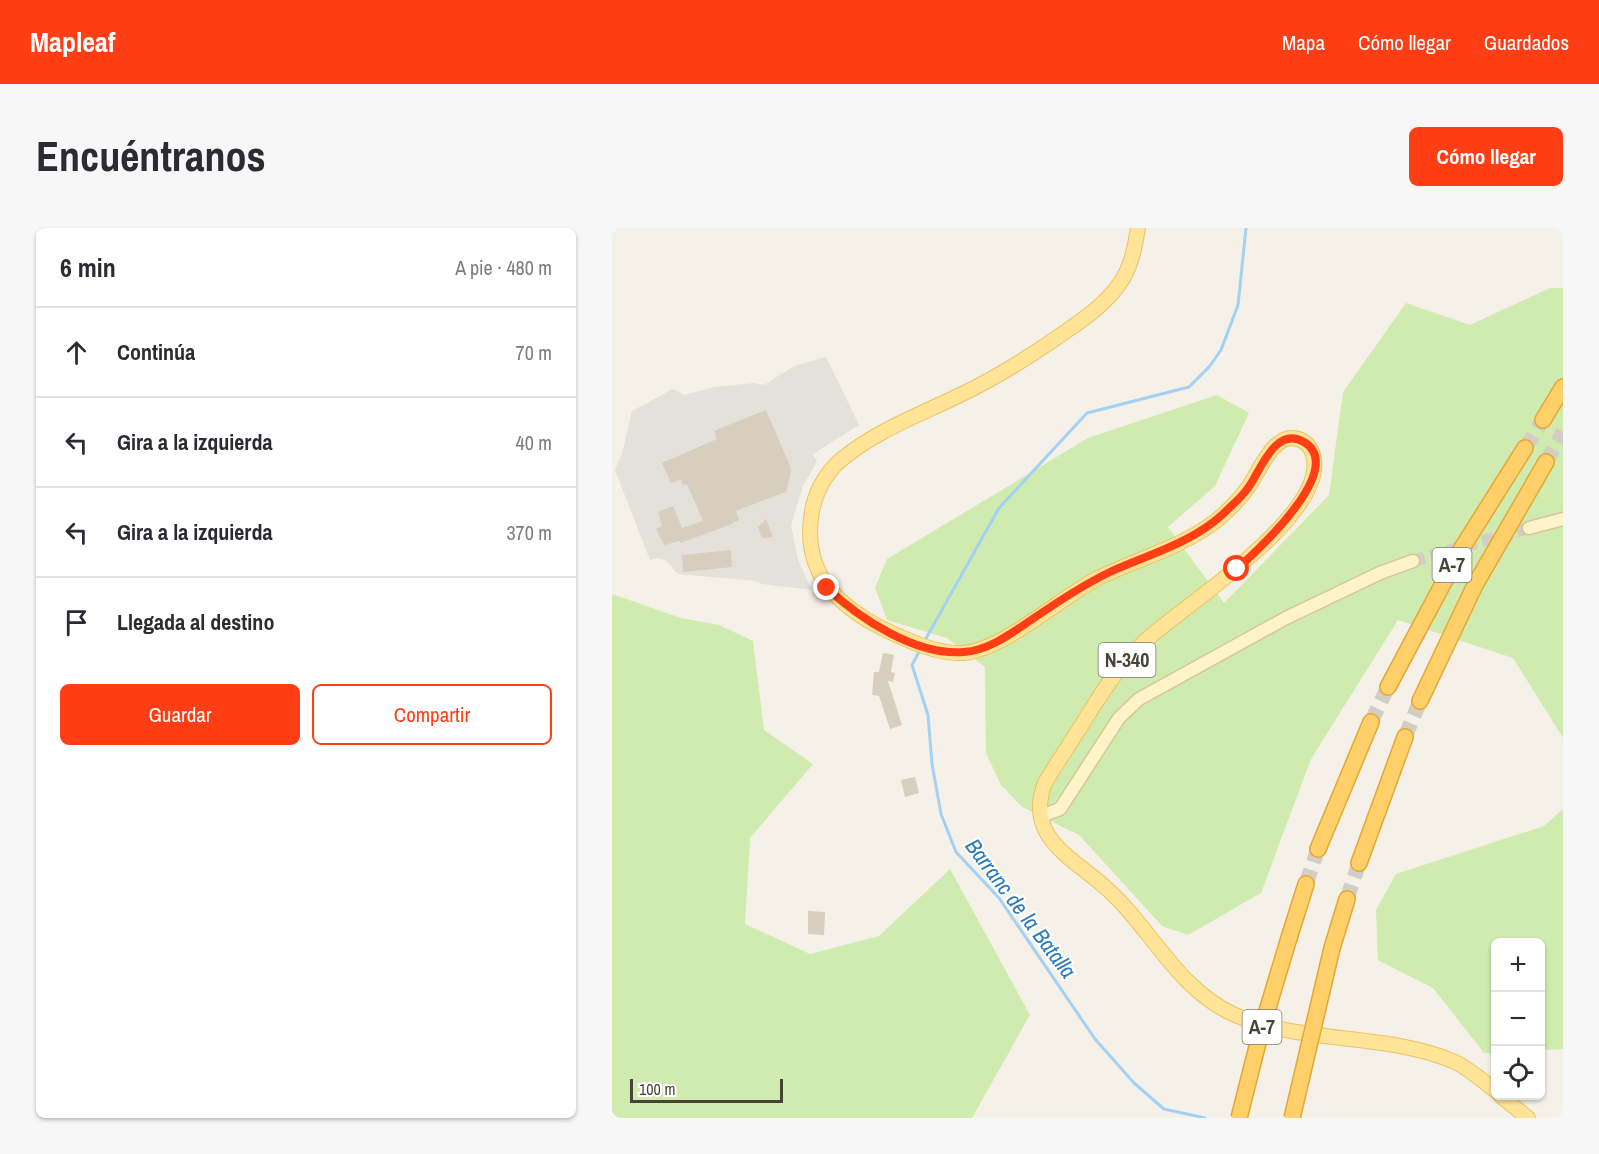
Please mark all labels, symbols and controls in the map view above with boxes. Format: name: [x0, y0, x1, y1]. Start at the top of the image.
text: Mapleaf: [30, 23, 115, 61]
text: Mapa: [1282, 28, 1325, 57]
text: Cómo llegar: [1358, 28, 1451, 57]
text: Guardados: [1484, 28, 1569, 57]
button: Cómo llegar: [1409, 127, 1563, 186]
text: Encuéntranos: [36, 128, 266, 184]
text: 6 min: [60, 250, 116, 285]
text: A pie · 480 m: [455, 254, 552, 281]
icon: ahead: [60, 336, 93, 369]
text: Continúa: [117, 337, 195, 367]
text: 70 m: [516, 339, 552, 366]
icon: left: [60, 426, 93, 459]
text: Gira a la izquierda: [117, 427, 272, 457]
text: 40 m: [516, 429, 552, 456]
icon: left: [60, 516, 93, 549]
text: Gira a la izquierda: [117, 517, 272, 547]
text: 370 m: [506, 519, 552, 546]
road number: A-7: [1432, 548, 1472, 582]
route start: [1223, 555, 1249, 581]
route end: [813, 574, 839, 600]
icon: arrive: [60, 606, 93, 639]
text: Llegada al destino: [117, 607, 274, 637]
road number: N-340: [1098, 643, 1156, 677]
button: Guardar: [60, 684, 300, 745]
button: Compartir: [312, 684, 552, 745]
water label: Barranc de la Batalla: [959, 832, 1083, 984]
map controls: [1491, 938, 1545, 1100]
button: +: [1491, 938, 1545, 992]
button: −: [1491, 992, 1545, 1046]
road number: A-7: [1242, 1010, 1282, 1044]
button: locate: [1491, 1046, 1545, 1100]
scale bar: [630, 1076, 783, 1104]
text: 100 m: [639, 1078, 675, 1100]

